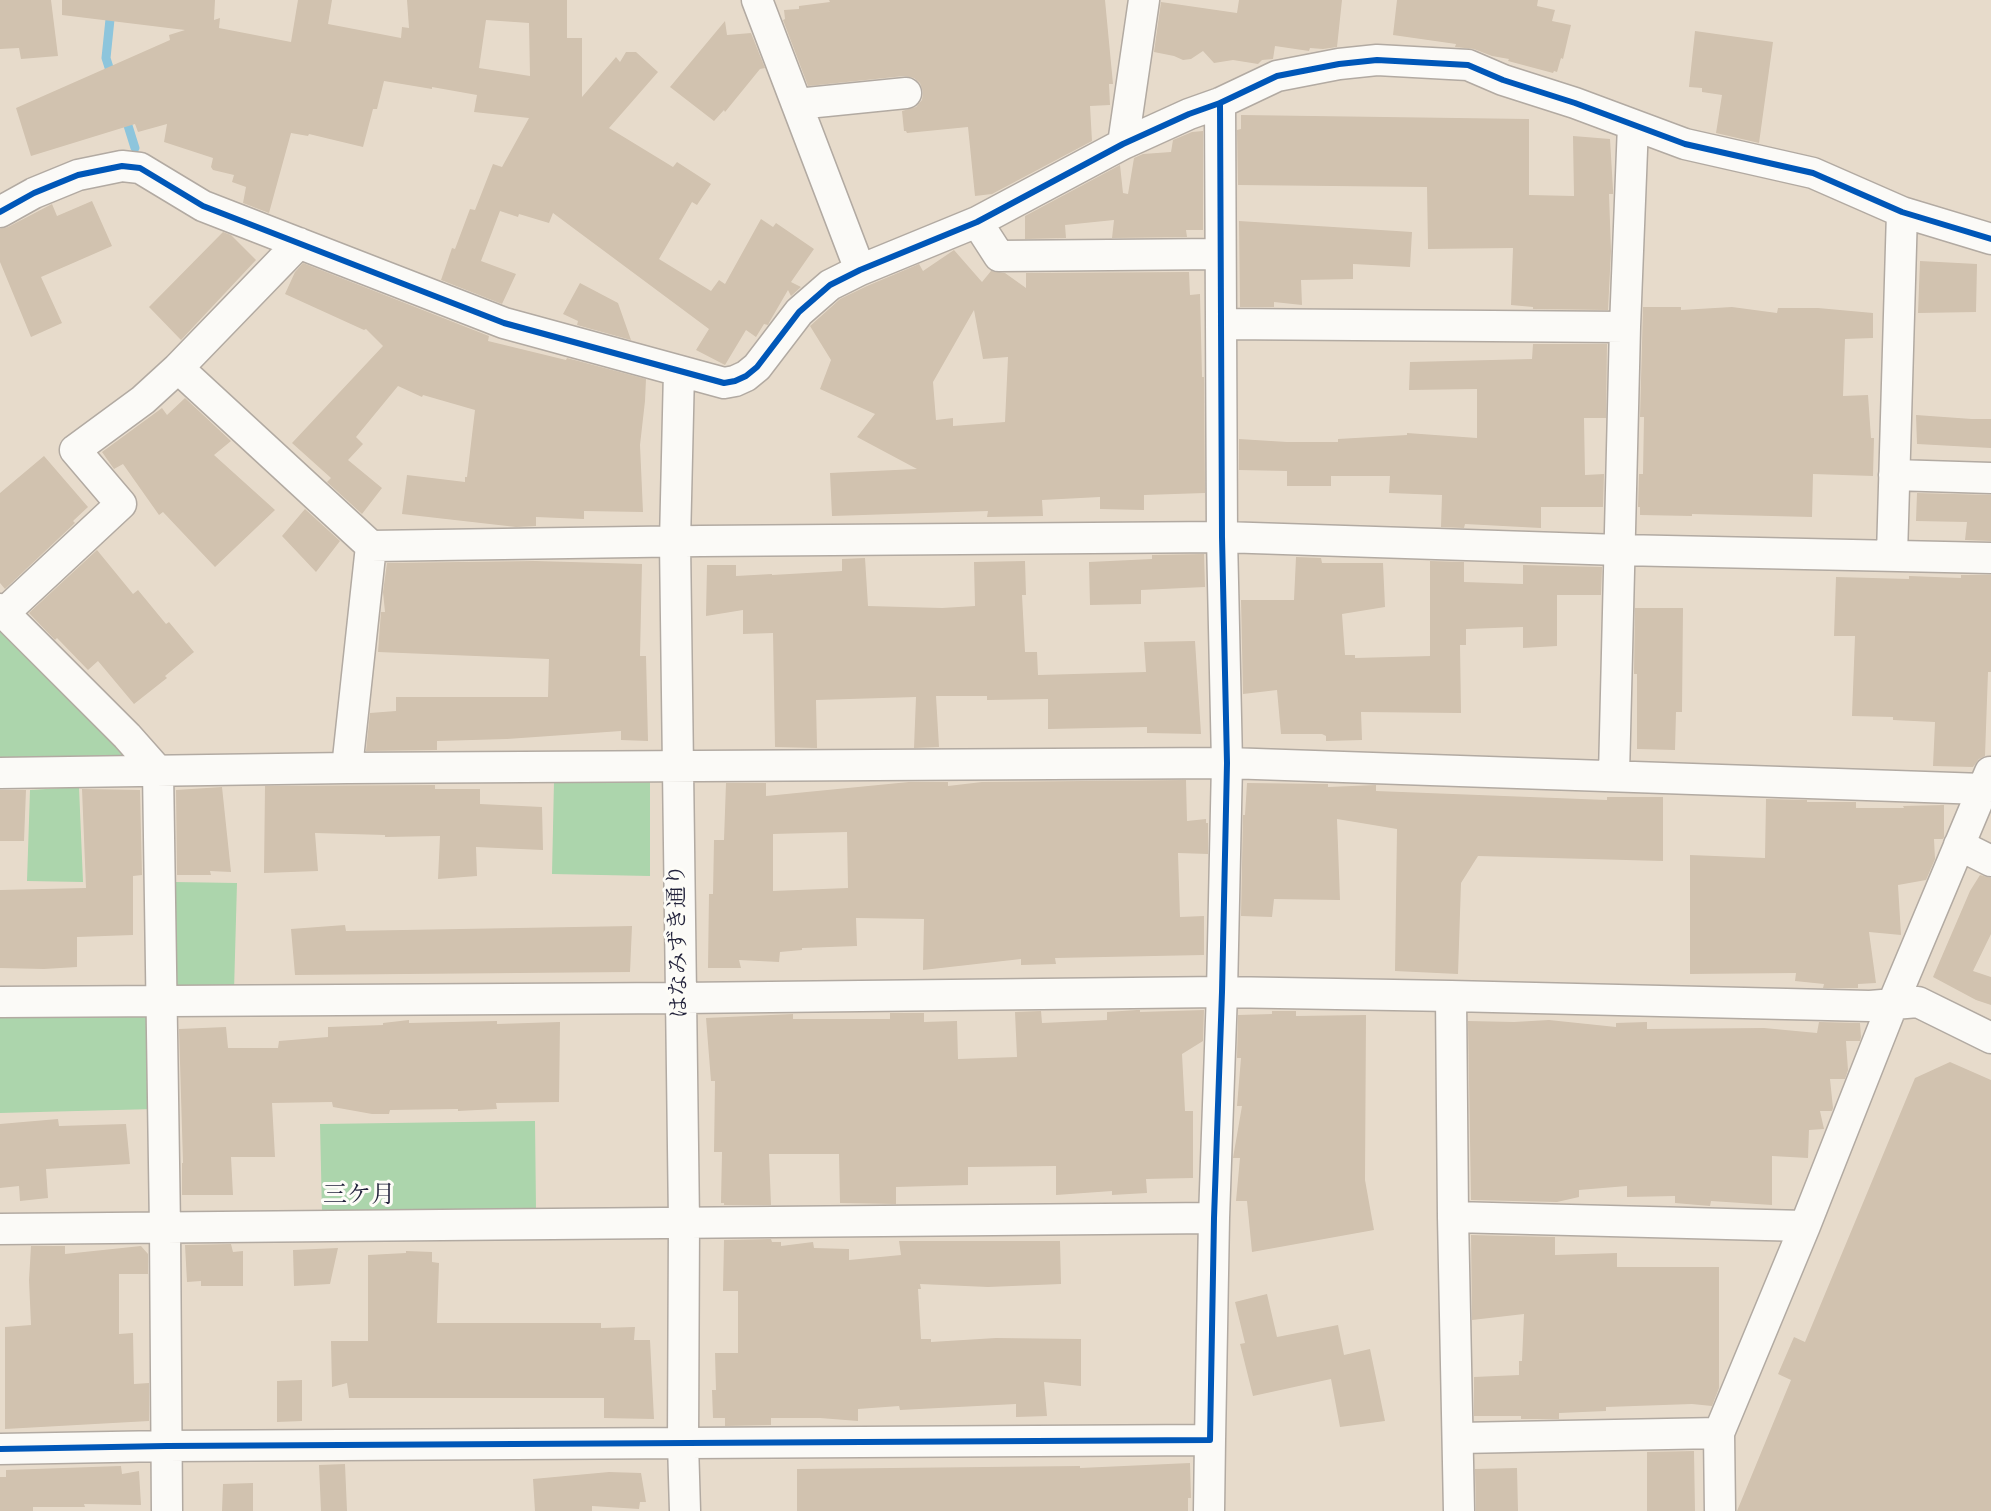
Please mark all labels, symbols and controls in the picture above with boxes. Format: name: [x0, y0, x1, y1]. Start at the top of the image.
street label: はなみずき通り: [665, 864, 695, 1018]
district label: 三ケ月: [323, 1183, 395, 1211]

